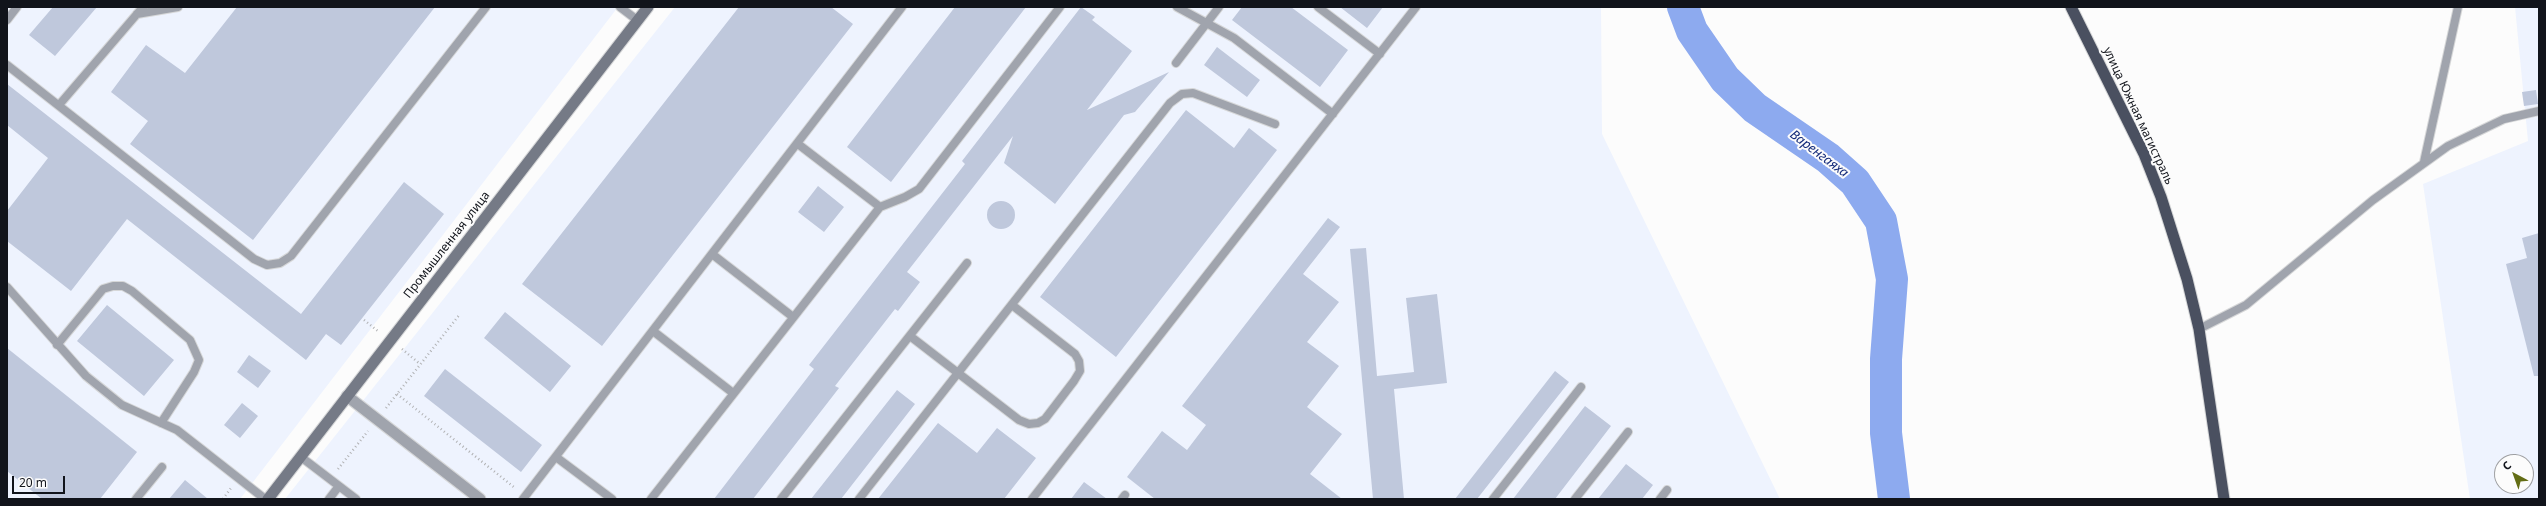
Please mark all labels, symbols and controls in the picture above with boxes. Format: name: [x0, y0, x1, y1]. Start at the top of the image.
street label: улица Южная магистраль: [2100, 45, 2176, 187]
water label: Варенгаяха: [1787, 127, 1851, 181]
street label: Промышленная улица: [401, 189, 493, 301]
north arrow: [2494, 454, 2534, 494]
text: С: [2499, 457, 2514, 473]
scale bar: [14, 468, 67, 494]
text: 20 m: [19, 474, 47, 491]

